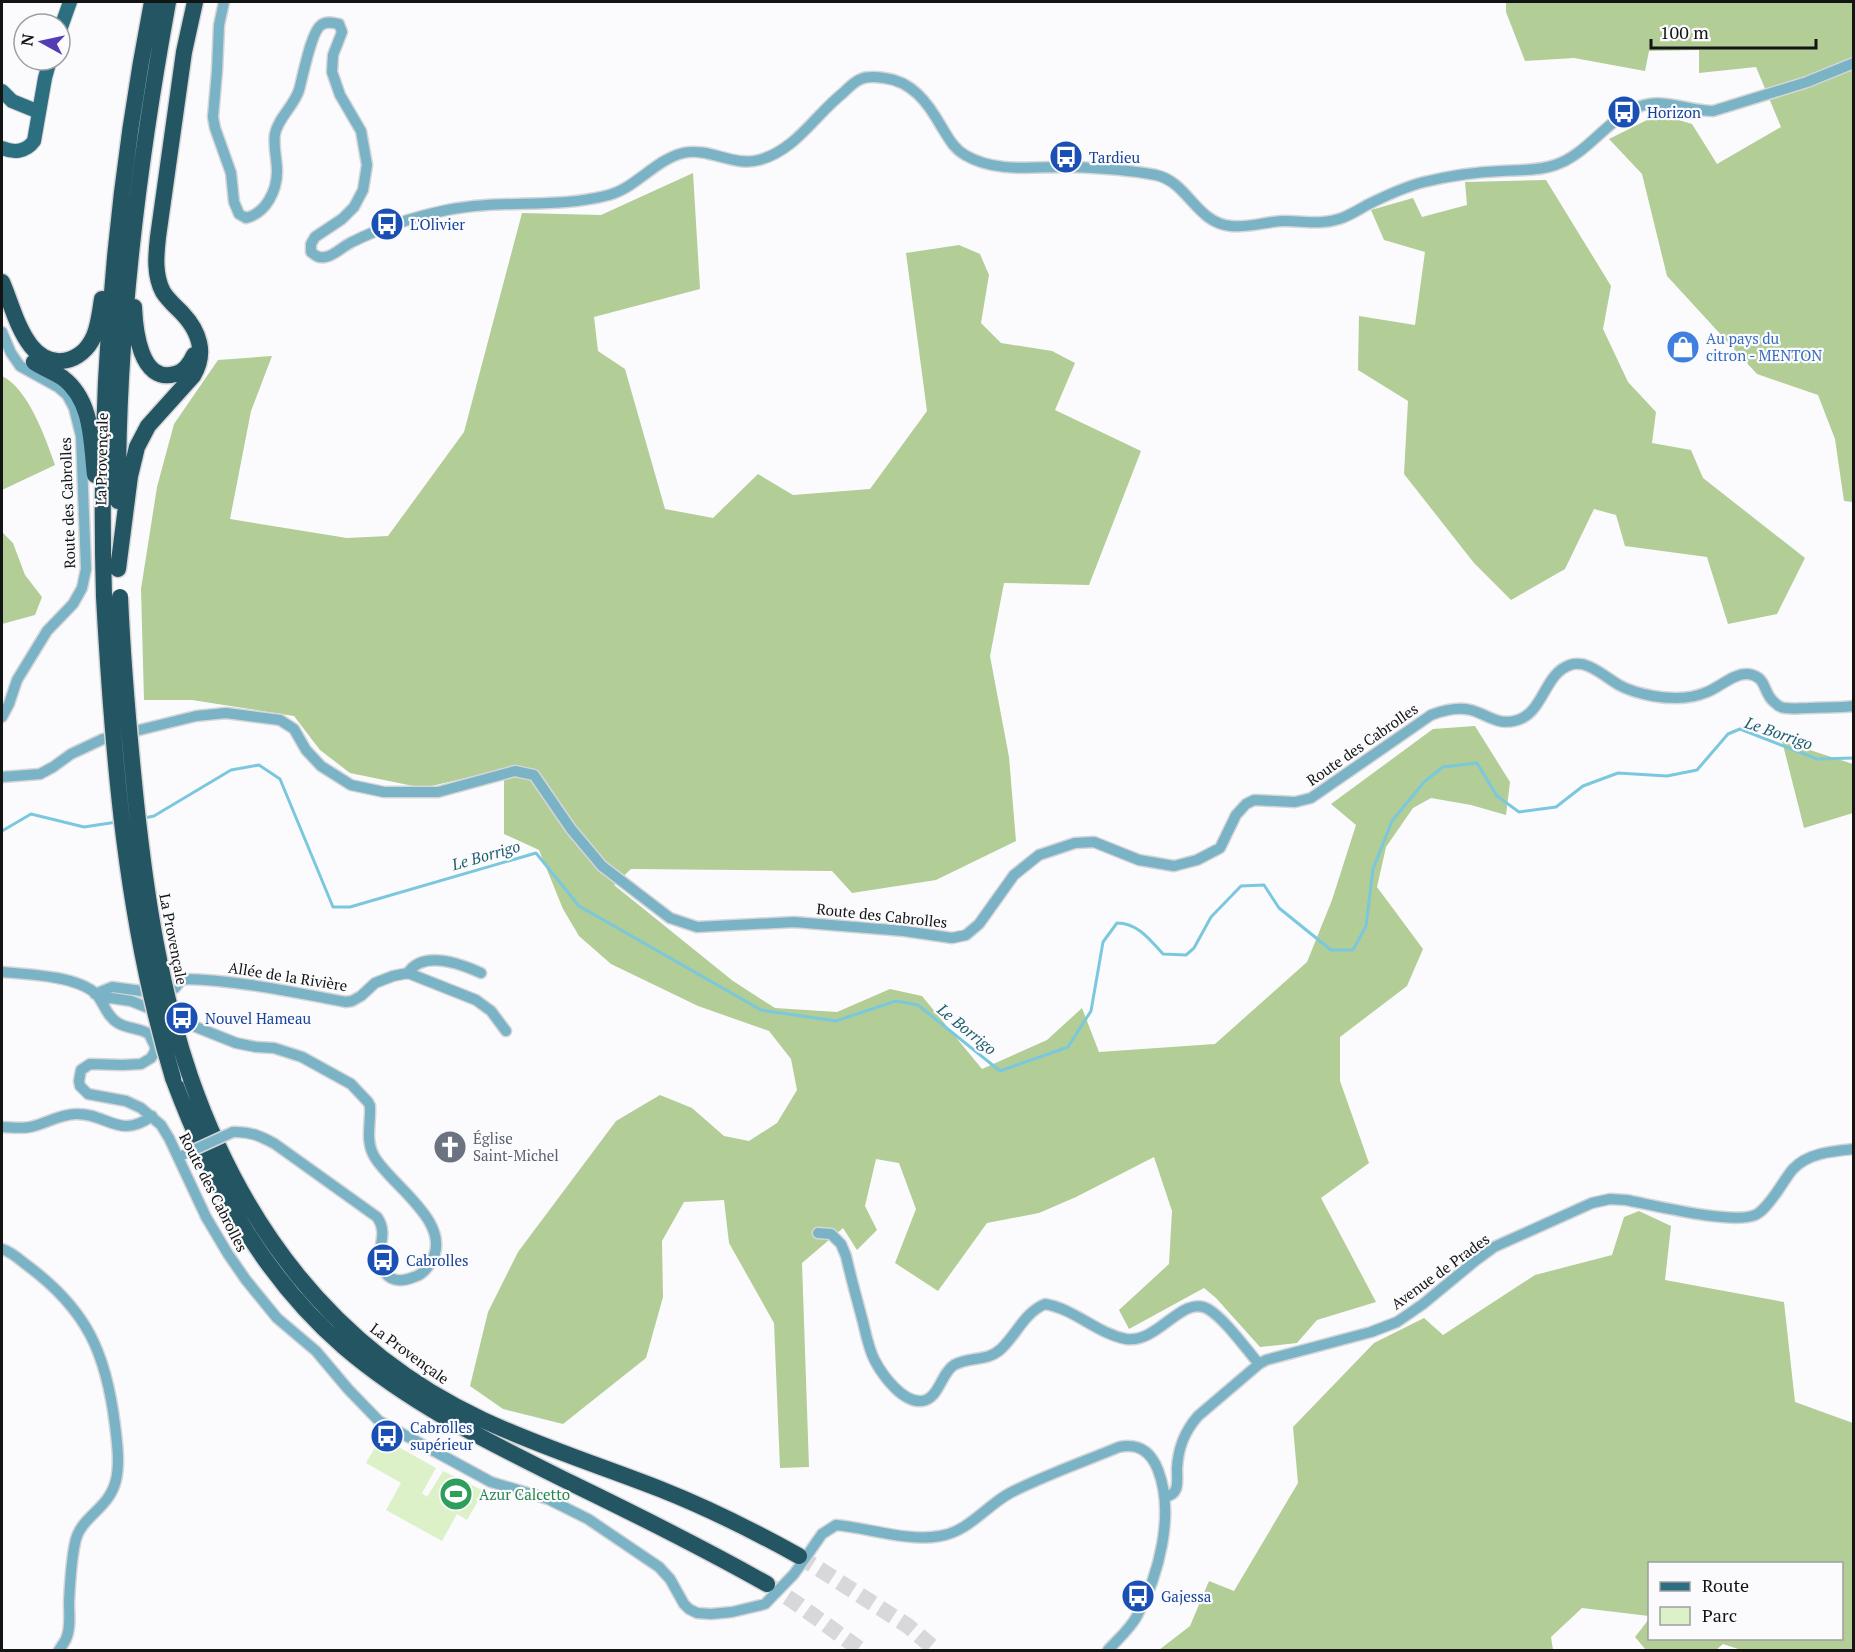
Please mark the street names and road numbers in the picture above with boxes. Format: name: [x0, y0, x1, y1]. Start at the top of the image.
street label: La Provençale: [90, 413, 112, 505]
street label: Route des Cabrolles: [55, 437, 79, 569]
street label: Route des Cabrolles: [1302, 698, 1422, 790]
street label: La Provençale: [155, 892, 193, 986]
street label: Route des Cabrolles: [816, 898, 948, 932]
street label: Allée de la Rivière: [227, 957, 349, 995]
street label: Route des Cabrolles: [175, 1129, 253, 1255]
street label: Avenue de Prades: [1387, 1229, 1493, 1313]
street label: La Provençale: [367, 1318, 453, 1388]

